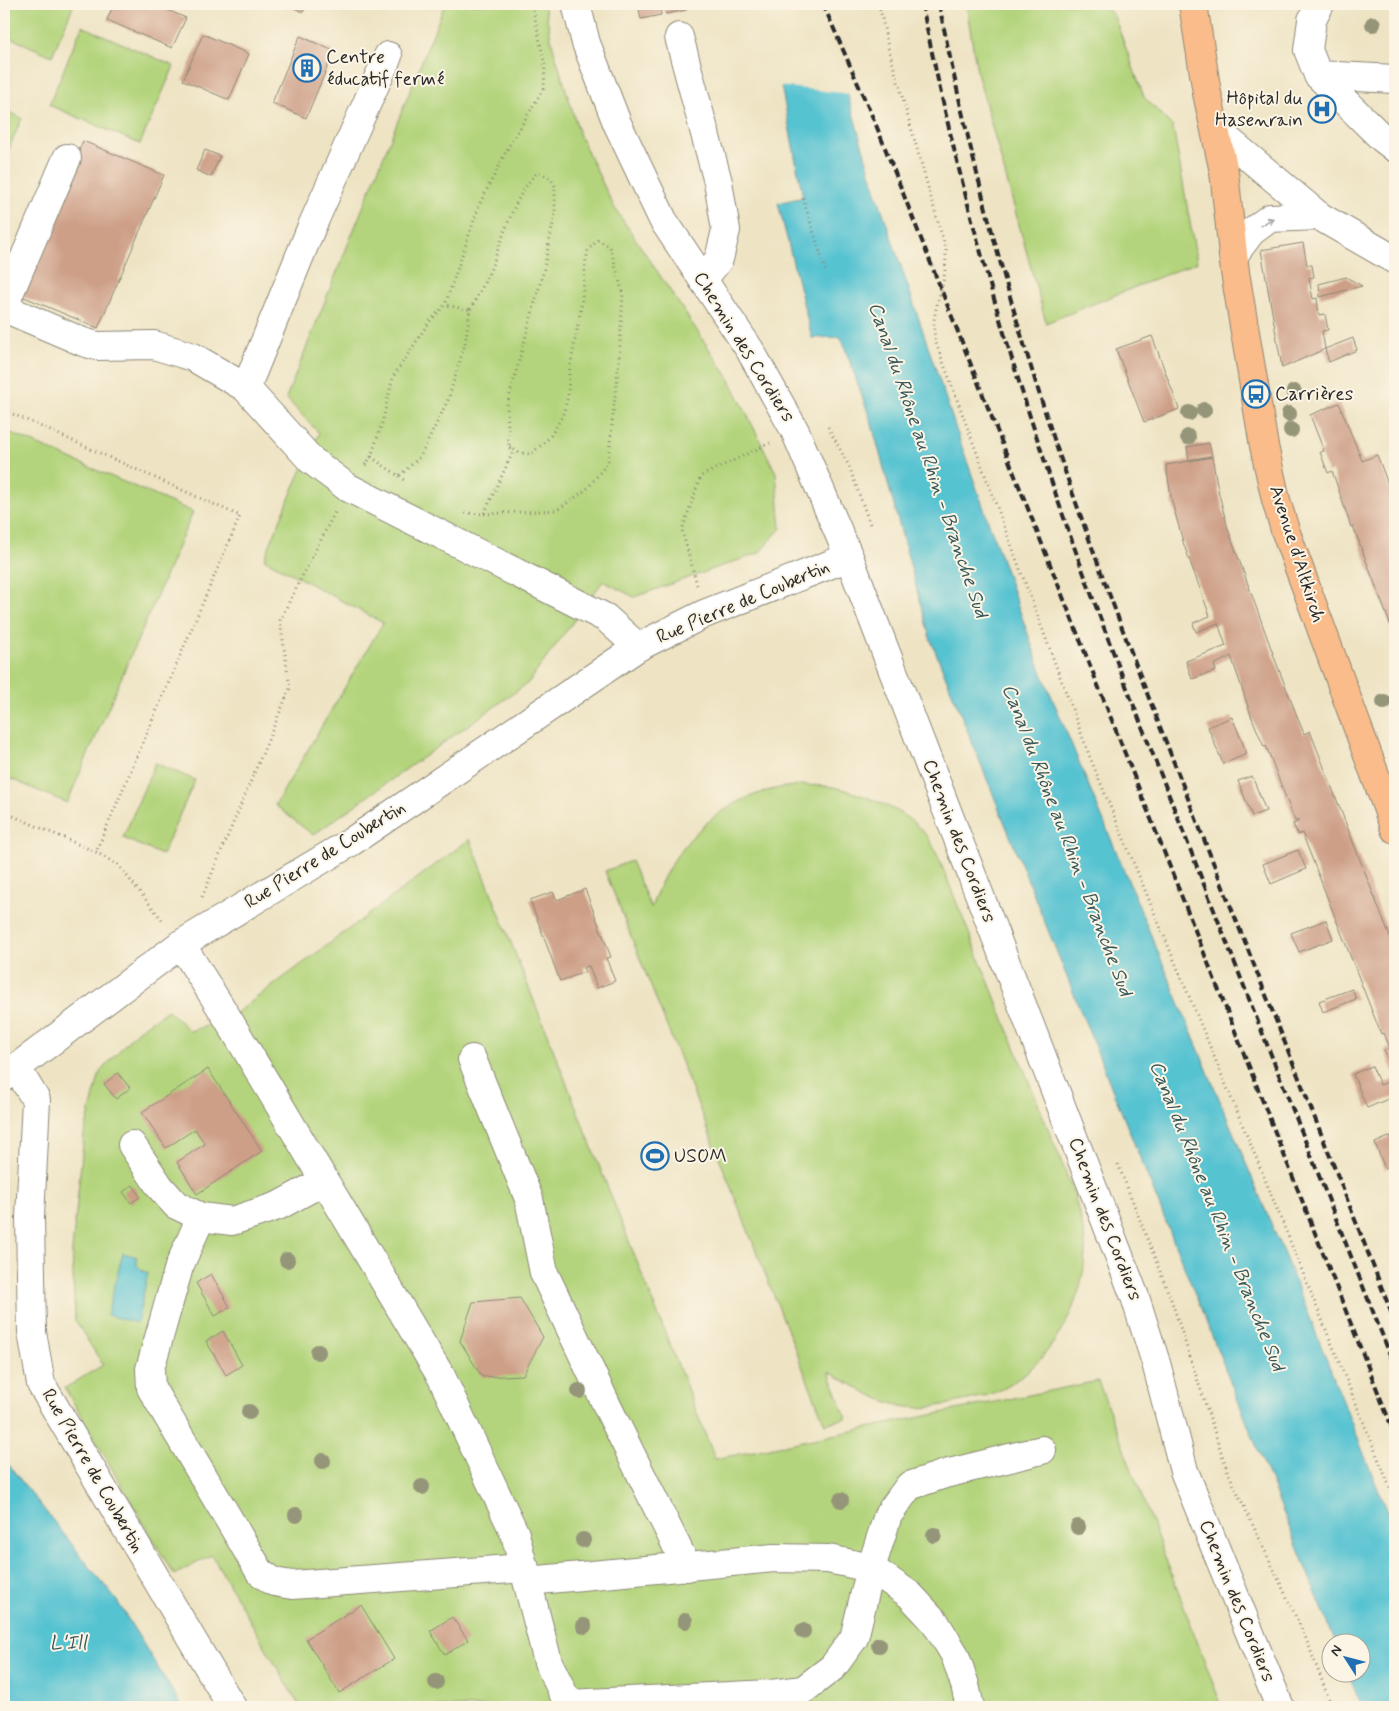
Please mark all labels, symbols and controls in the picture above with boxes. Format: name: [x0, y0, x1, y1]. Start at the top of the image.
place label: Centre éducatif fermé: [326, 45, 444, 92]
building icon: Centre éducatif fermé: [292, 53, 322, 83]
place label: Hôpital du Hasenrain: [1215, 86, 1303, 133]
hospital icon: Hôpital du Hasenrain: [1307, 94, 1337, 124]
one-way arrow: [1259, 217, 1274, 227]
street label: Chemin des Cordiers: [688, 267, 800, 427]
water label: Canal du Rhône au Rhin - Branche Sud: [861, 299, 995, 623]
bus stop icon: Carrières: [1241, 379, 1271, 409]
place label: Carrières: [1275, 382, 1353, 407]
street label: Avenue d'Altkirch: [1263, 482, 1331, 626]
street label: Rue Pierre de Coubertin: [653, 554, 833, 650]
water label: Canal du Rhône au Rhin - Branche Sud: [995, 680, 1140, 1002]
street label: Chemin des Cordiers: [916, 756, 1002, 926]
street label: Rue Pierre de Coubertin: [240, 795, 410, 915]
water label: Canal du Rhône au Rhin - Branche Sud: [1142, 1057, 1292, 1377]
street label: Chemin des Cordiers: [1062, 1134, 1148, 1304]
sports icon: USOM: [640, 1141, 670, 1171]
place label: USOM: [674, 1144, 727, 1169]
street label: Rue Pierre de Coubertin: [36, 1384, 150, 1558]
street label: Chemin des Cordiers: [1193, 1516, 1281, 1686]
water label: L'Ill: [49, 1630, 89, 1657]
north arrow: [1322, 1634, 1372, 1684]
text: N: [1326, 1642, 1346, 1660]

